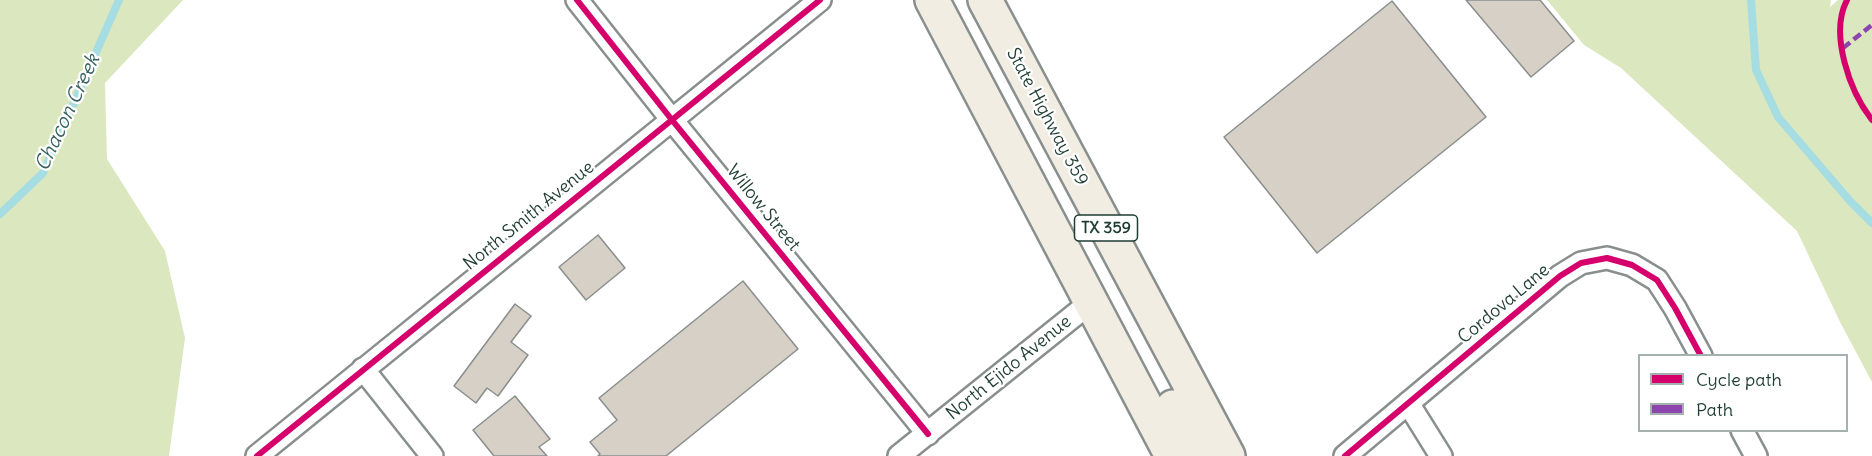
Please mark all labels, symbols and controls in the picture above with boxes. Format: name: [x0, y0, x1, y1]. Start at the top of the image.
street label: State Highway 359: [1002, 44, 1092, 190]
water label: Chacon Creek: [31, 51, 105, 175]
street label: North Smith Avenue: [459, 157, 599, 275]
street label: Willow Street: [722, 160, 804, 256]
road number: TX 359: [1074, 215, 1138, 241]
street label: Cordova Lane: [1454, 259, 1554, 349]
street label: North Ejido Avenue: [942, 311, 1076, 425]
legend: [1638, 354, 1848, 432]
text: Cycle path: [1696, 368, 1782, 391]
text: Path: [1696, 398, 1733, 421]

